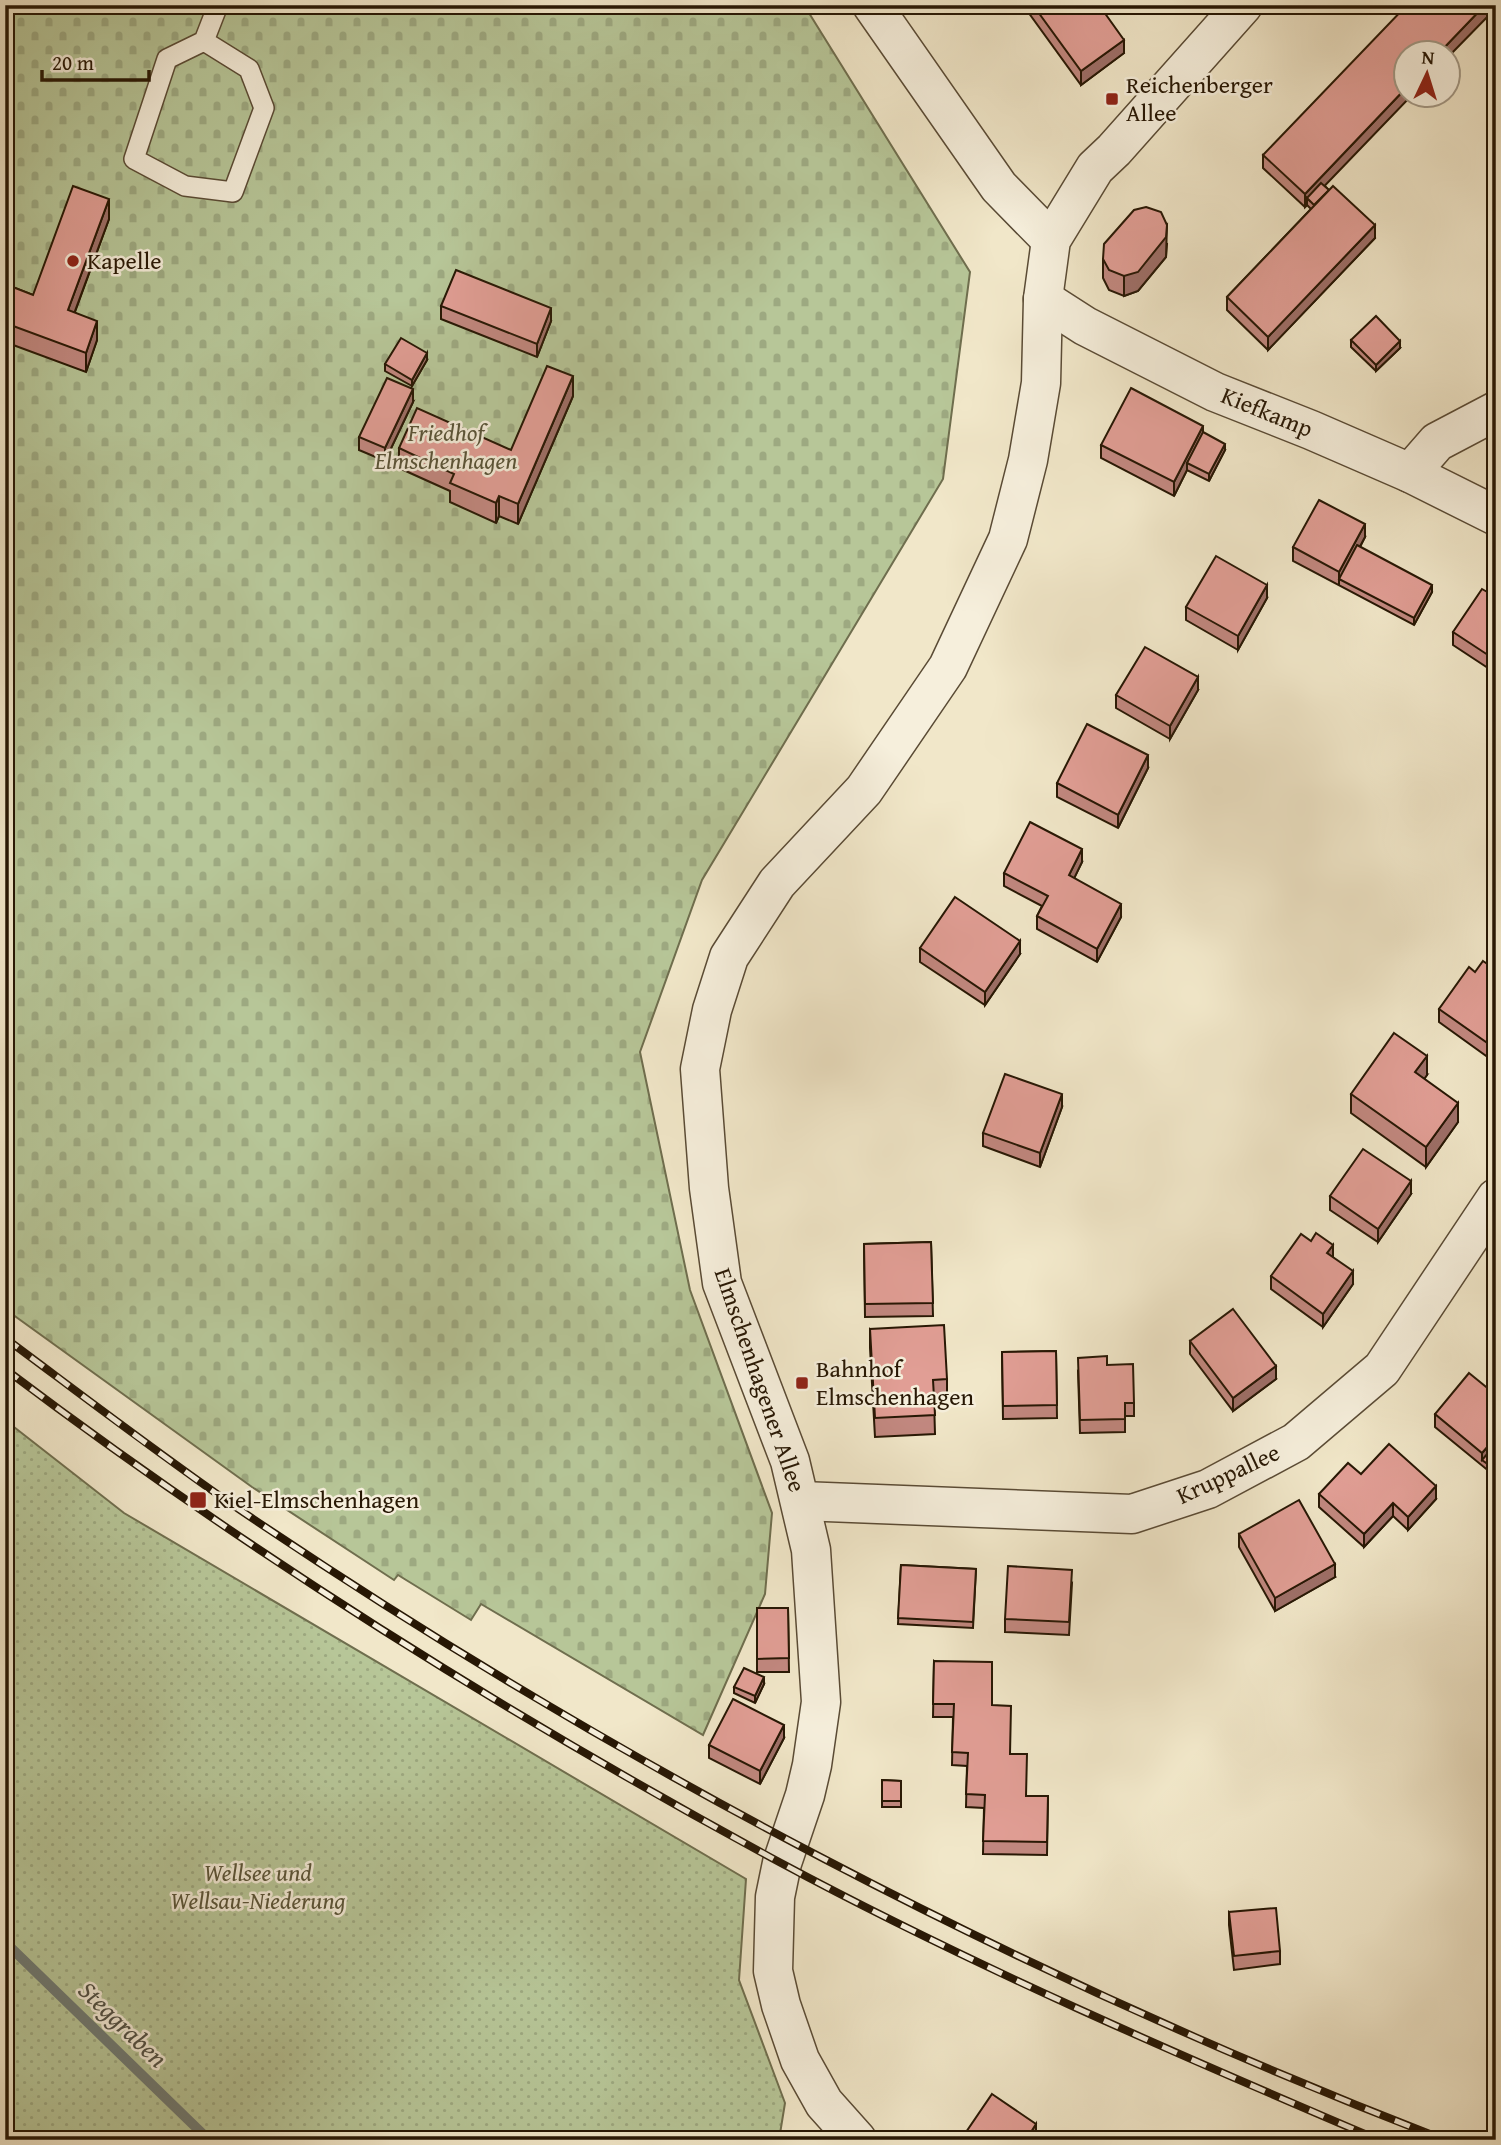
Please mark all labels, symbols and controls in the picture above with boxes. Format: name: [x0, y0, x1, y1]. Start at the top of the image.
scale bar: [42, 38, 149, 82]
north arrow: [1392, 38, 1462, 108]
text: N: [1421, 43, 1436, 71]
text: 20 m: [52, 47, 94, 78]
place label: Reichenberger Allee: [1126, 67, 1273, 130]
marker: Reichenberger Allee: [1104, 91, 1120, 107]
place label: Kapelle: [87, 243, 162, 278]
marker: Kapelle: [65, 253, 81, 269]
street label: Kiefkamp: [1216, 377, 1318, 446]
park label: Friedhof Elmschenhagen: [374, 415, 517, 478]
street label: Elmschenhagener Allee: [706, 1263, 815, 1497]
place label: Bahnhof Elmschenhagen: [816, 1351, 975, 1414]
marker: Bahnhof Elmschenhagen: [794, 1375, 810, 1391]
street label: Kruppallee: [1170, 1434, 1285, 1513]
place label: Kiel-Elmschenhagen: [214, 1482, 420, 1517]
marker: Kiel-Elmschenhagen: [188, 1490, 208, 1510]
park label: Wellsee und Wellsau-Niederung: [171, 1855, 346, 1918]
water label: Steggraben: [70, 1971, 177, 2076]

